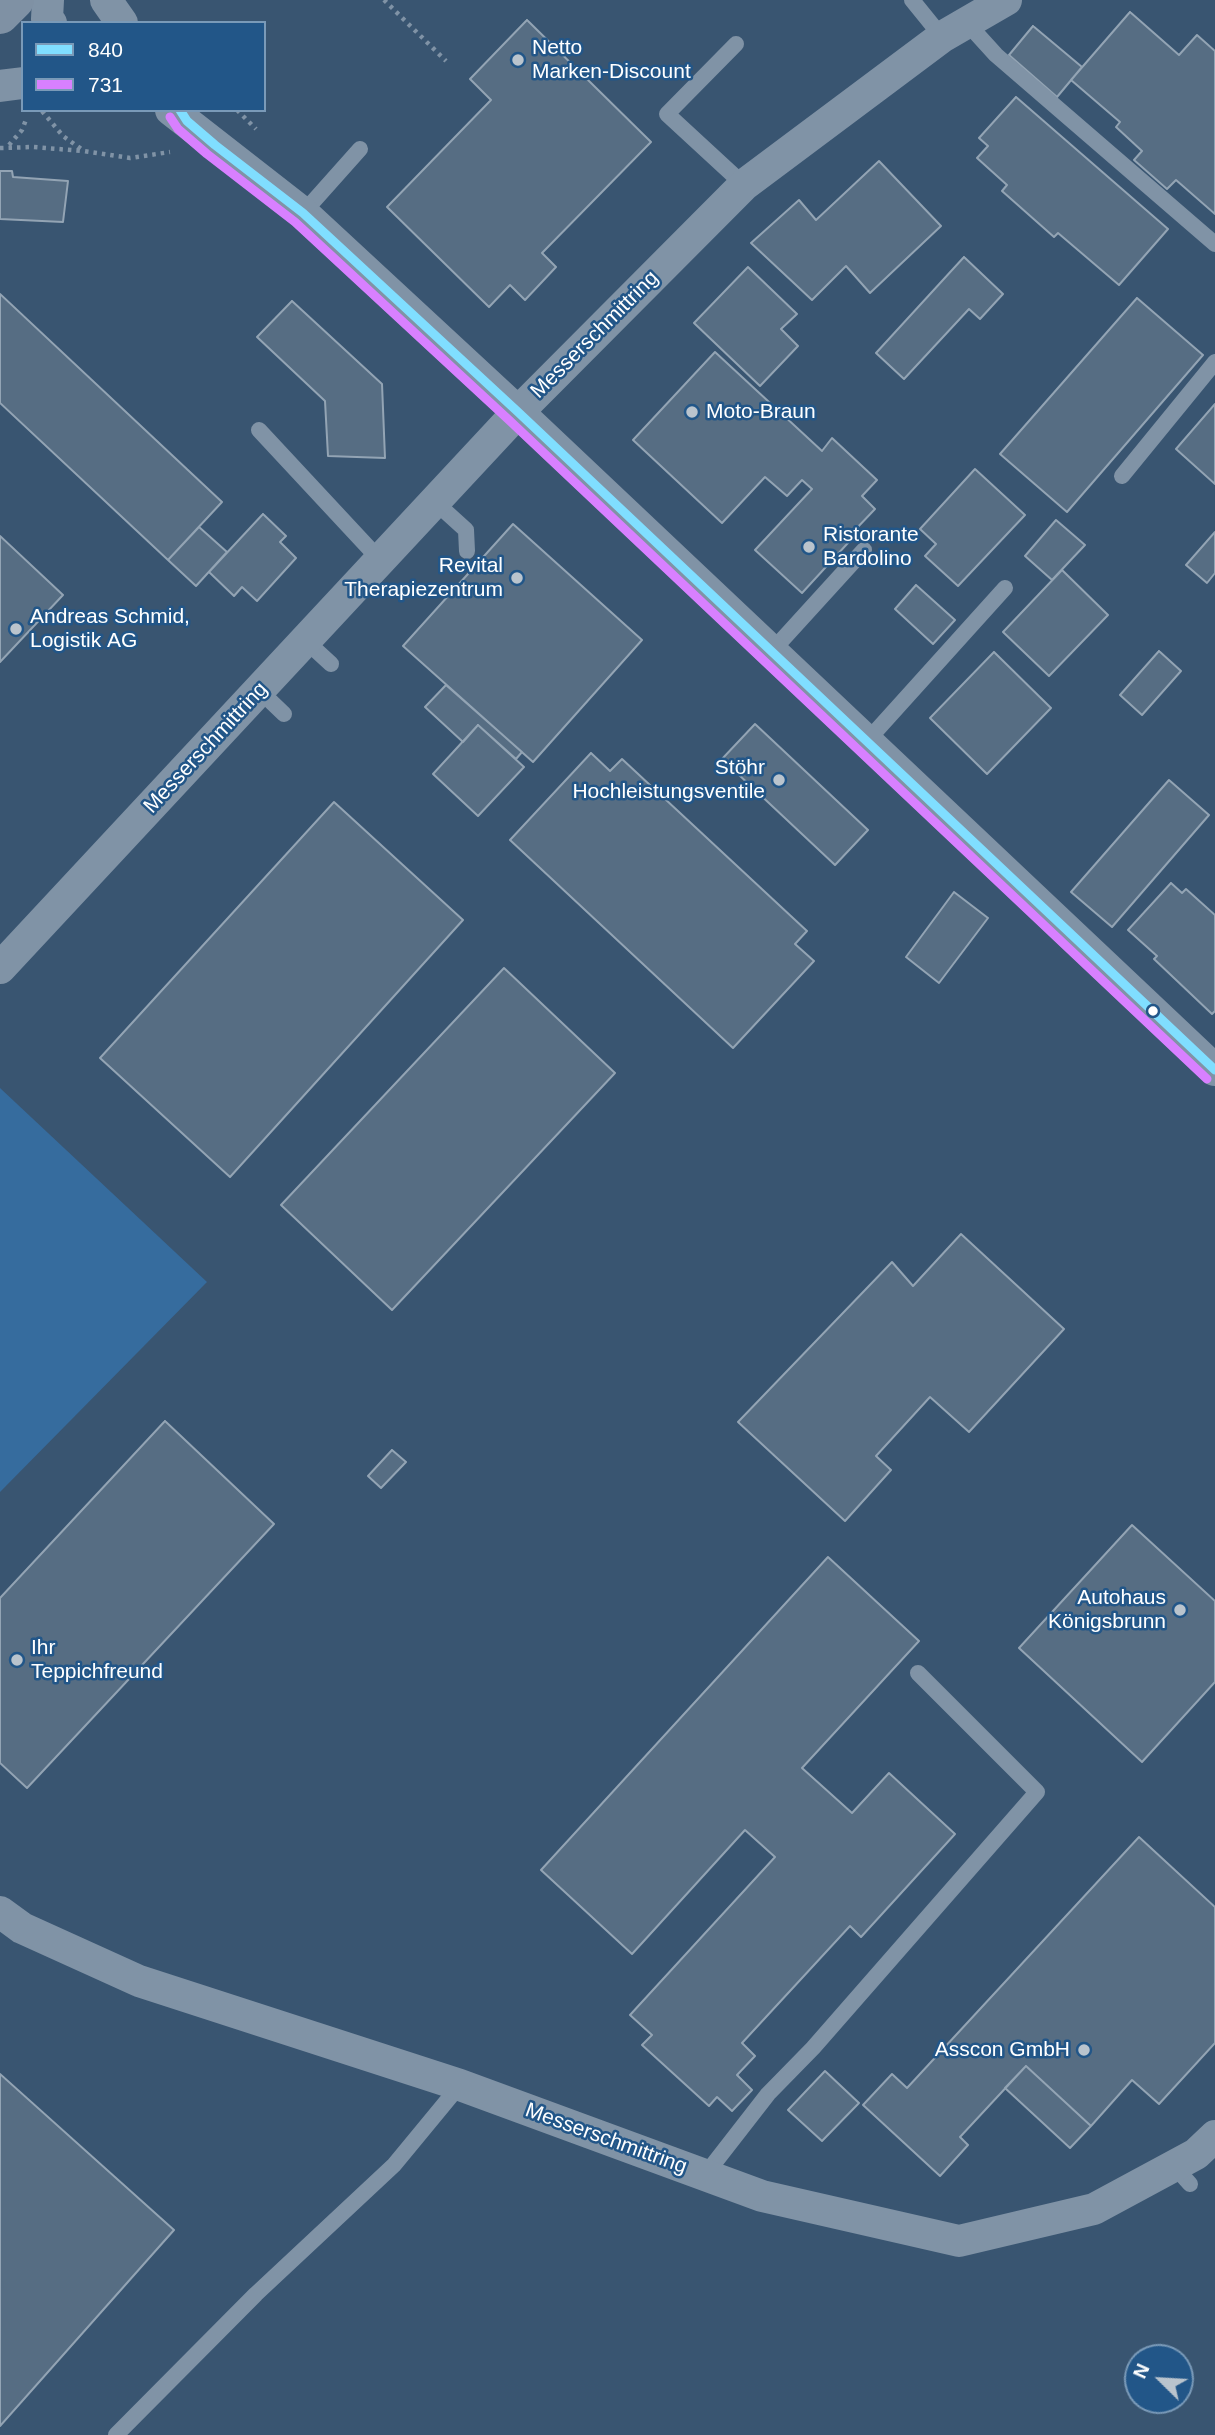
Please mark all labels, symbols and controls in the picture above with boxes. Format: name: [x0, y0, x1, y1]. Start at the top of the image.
legend: [21, 21, 266, 112]
place label: Netto Marken-Discount: [532, 35, 691, 85]
text: 840: [88, 38, 123, 61]
marker: Netto Marken-Discount: [510, 52, 526, 68]
text: 731: [88, 73, 123, 96]
street label: Messerschmittring: [526, 266, 664, 404]
place label: Moto-Braun: [706, 399, 816, 425]
marker: Moto-Braun: [684, 404, 700, 420]
place label: Ristorante Bardolino: [823, 522, 919, 572]
marker: Ristorante Bardolino: [801, 539, 817, 555]
place label: Revital Therapiezentrum: [344, 553, 503, 603]
marker: Revital Therapiezentrum: [509, 570, 525, 586]
place label: Andreas Schmid, Logistik AG: [30, 604, 190, 654]
marker: Andreas Schmid, Logistik AG: [8, 621, 24, 637]
street label: Messerschmittring: [139, 677, 273, 819]
place label: Stöhr Hochleistungsventile: [572, 755, 765, 805]
marker: Stöhr Hochleistungsventile: [771, 772, 787, 788]
unlabelled marker: [1146, 1004, 1160, 1018]
place label: Autohaus Königsbrunn: [1048, 1585, 1166, 1635]
marker: Autohaus Königsbrunn: [1172, 1602, 1188, 1618]
place label: Ihr Teppichfreund: [31, 1635, 163, 1685]
marker: Ihr Teppichfreund: [9, 1652, 25, 1668]
place label: Asscon GmbH: [935, 2037, 1070, 2063]
marker: Asscon GmbH: [1076, 2042, 1092, 2058]
street label: Messerschmittring: [522, 2098, 690, 2180]
north arrow: [1124, 2344, 1194, 2414]
text: N: [1129, 2361, 1154, 2382]

